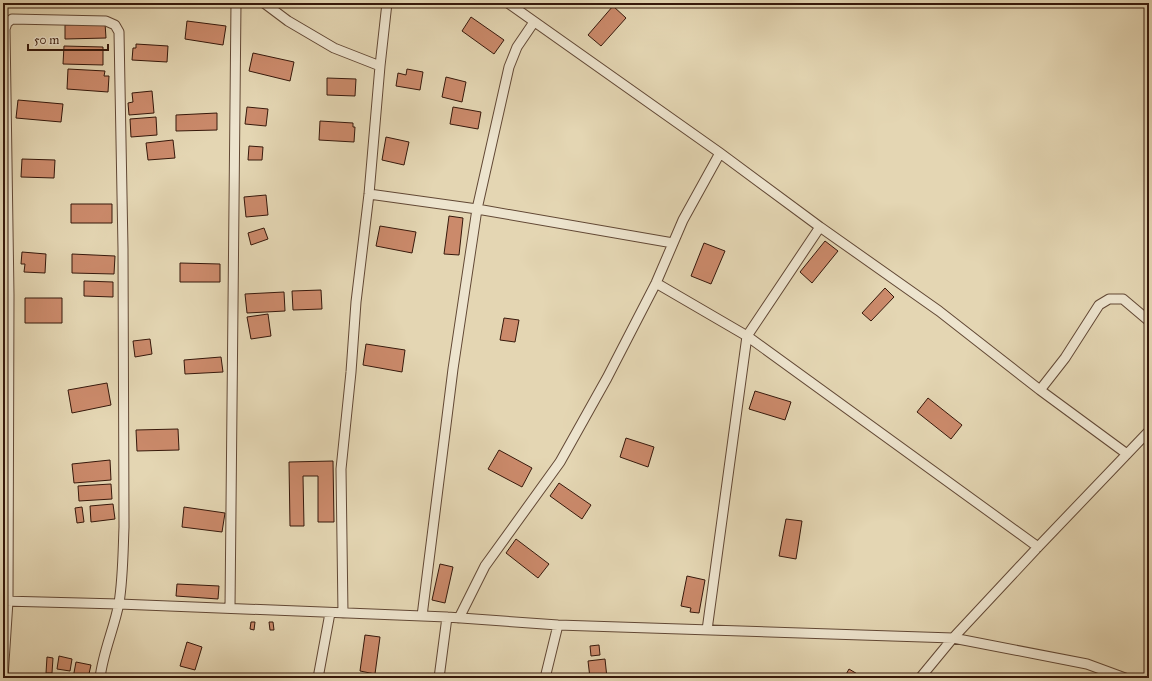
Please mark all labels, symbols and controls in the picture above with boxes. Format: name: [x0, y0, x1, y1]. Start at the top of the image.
scale bar: [28, 26, 108, 52]
text: 50 m: [34, 33, 59, 47]

